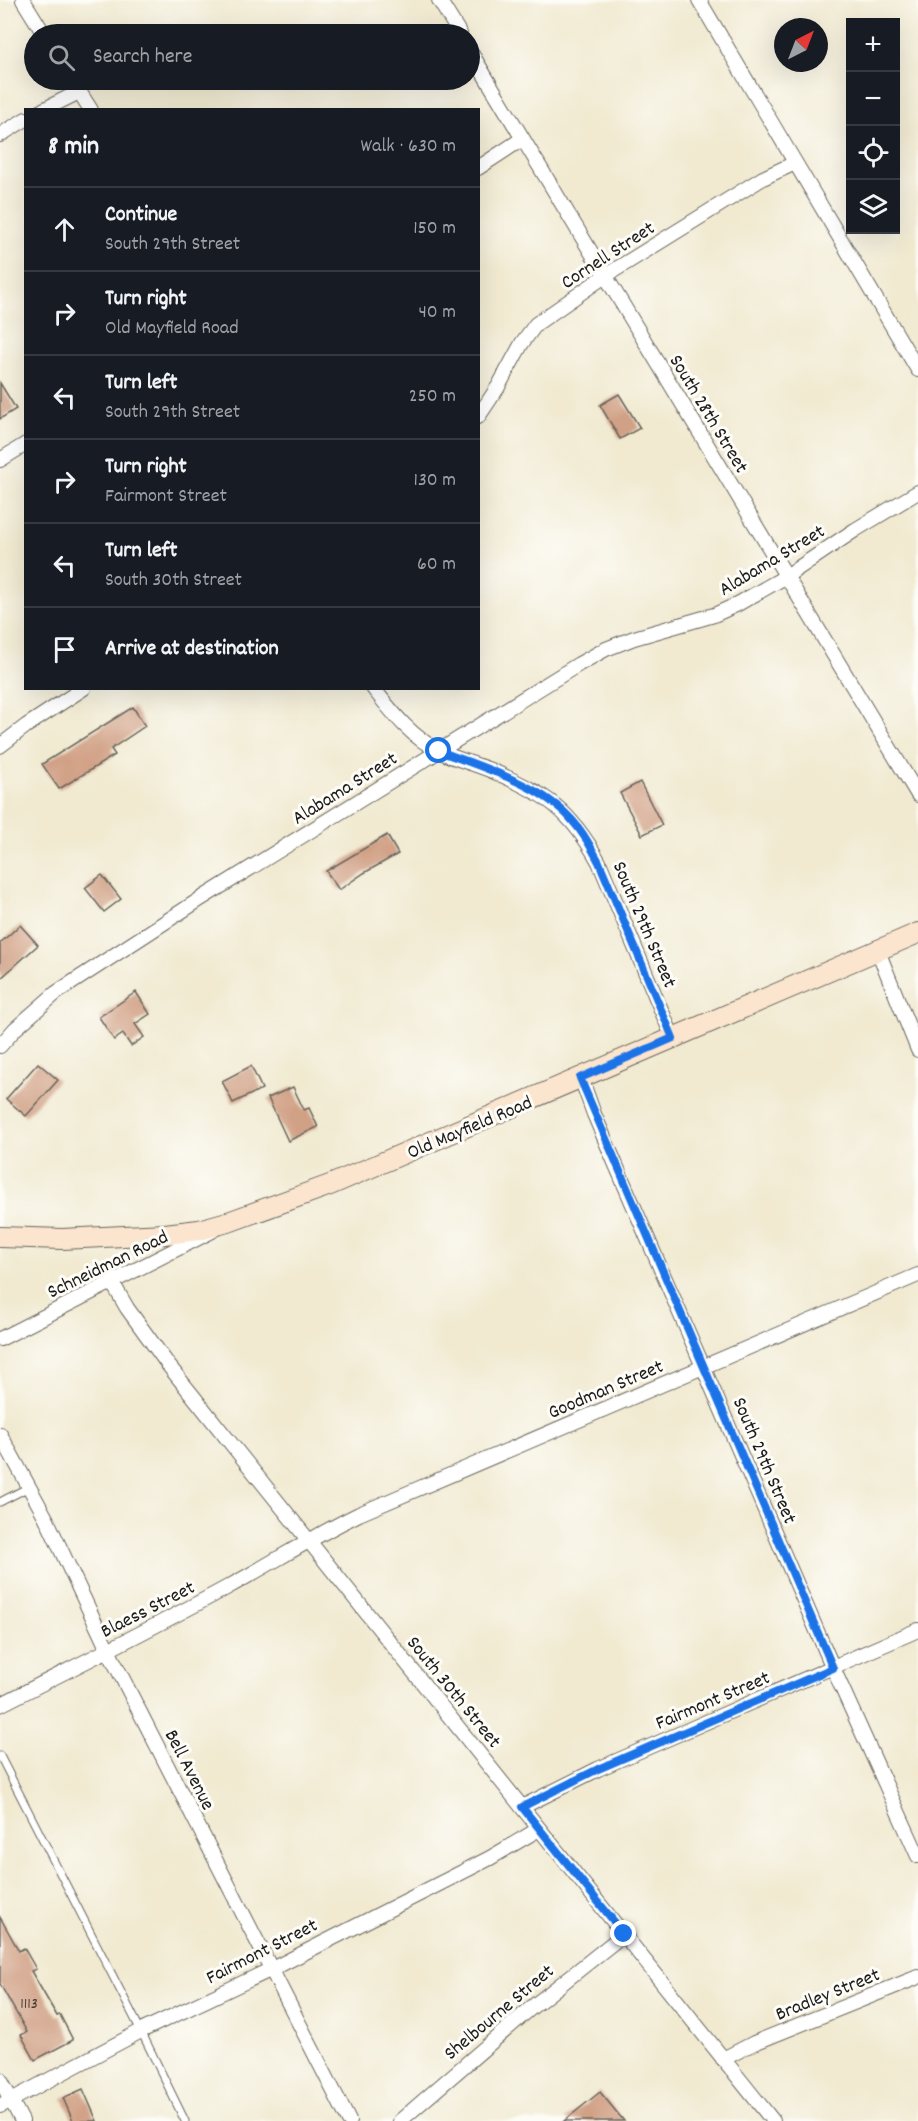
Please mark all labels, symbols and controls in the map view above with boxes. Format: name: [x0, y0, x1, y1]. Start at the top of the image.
north arrow: [774, 18, 828, 72]
map controls: [846, 18, 900, 234]
button: +: [846, 18, 900, 72]
search box: [24, 24, 480, 90]
icon: search: [45, 41, 78, 74]
text: Search here: [93, 42, 192, 73]
button: −: [846, 72, 900, 126]
button: locate: [846, 126, 900, 180]
text: 8 min: [48, 129, 99, 166]
text: Walk · 630 m: [361, 133, 456, 161]
button: layers: [846, 180, 900, 234]
text: Continue: [105, 200, 177, 231]
icon: ahead: [48, 213, 81, 246]
text: 150 m: [413, 215, 456, 243]
street label: Cornell Street: [556, 216, 661, 297]
text: South 29th Street: [105, 231, 240, 259]
text: Turn right: [105, 284, 187, 315]
icon: right: [48, 297, 81, 330]
text: 40 m: [418, 299, 456, 327]
text: Old Mayfield Road: [105, 315, 239, 343]
street label: South 28th Street: [661, 350, 754, 479]
text: Turn left: [105, 368, 177, 399]
icon: left: [48, 381, 81, 414]
text: 250 m: [409, 383, 456, 411]
text: South 29th Street: [105, 399, 240, 427]
text: Turn right: [105, 452, 187, 483]
icon: right: [48, 465, 81, 498]
text: 130 m: [414, 467, 456, 495]
text: Fairmont Street: [105, 483, 227, 511]
street label: Alabama Street: [714, 519, 831, 604]
text: Turn left: [105, 536, 177, 567]
icon: left: [48, 549, 81, 582]
text: 60 m: [417, 551, 456, 579]
text: South 30th Street: [105, 567, 242, 595]
icon: arrive: [48, 633, 81, 666]
text: Arrive at destination: [105, 634, 279, 665]
route start: [425, 737, 451, 763]
street label: Alabama Street: [288, 746, 404, 833]
street label: South 29th Street: [604, 858, 683, 993]
street label: Old Mayfield Road: [403, 1090, 537, 1168]
street label: Schneidman Road: [43, 1224, 174, 1307]
street label: Goodman Street: [544, 1354, 668, 1428]
street label: South 29th Street: [724, 1394, 803, 1529]
street label: Blaess Street: [96, 1575, 200, 1646]
street label: South 30th Street: [399, 1631, 507, 1755]
street label: Fairmont Street: [652, 1665, 775, 1738]
street label: Bell Avenue: [156, 1725, 221, 1816]
street label: Fairmont Street: [202, 1913, 323, 1993]
route end: [610, 1920, 636, 1946]
street label: Shelbourne Street: [439, 1959, 561, 2068]
street label: Bradley Street: [772, 1962, 885, 2029]
house number: 1113: [20, 1993, 38, 2016]

